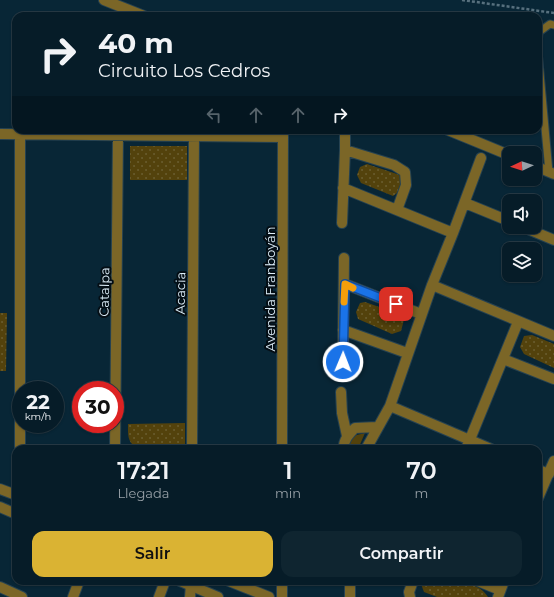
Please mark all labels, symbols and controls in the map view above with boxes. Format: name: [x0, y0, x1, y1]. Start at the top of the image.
text: 40 m: [98, 26, 174, 60]
icon: right: [32, 28, 84, 80]
text: Circuito Los Cedros: [98, 60, 270, 82]
icon: left: [203, 104, 225, 126]
icon: ahead: [245, 104, 267, 126]
icon: ahead: [287, 104, 309, 126]
icon: right: [329, 104, 351, 126]
north arrow: [502, 146, 542, 186]
map controls: [502, 146, 542, 282]
button: sound: [502, 194, 542, 234]
street label: Avenida Franboyán: [262, 226, 278, 352]
button: layers: [502, 242, 542, 282]
street label: Catalpa: [96, 267, 112, 317]
street label: Acacia: [172, 272, 188, 314]
pin: [379, 287, 413, 321]
icon: arrive: [385, 293, 407, 315]
position arrow: [322, 341, 364, 383]
speed limit sign: 30: [72, 381, 124, 433]
text: 22: [26, 390, 50, 414]
text: km/h: [25, 410, 51, 423]
text: 17:21: [117, 456, 170, 485]
text: 1: [283, 456, 293, 485]
text: 70: [406, 456, 437, 485]
text: Llegada: [117, 485, 170, 501]
text: min: [275, 485, 301, 501]
text: m: [415, 485, 428, 501]
button: Salir: [32, 531, 273, 577]
button: Compartir: [281, 531, 522, 577]

